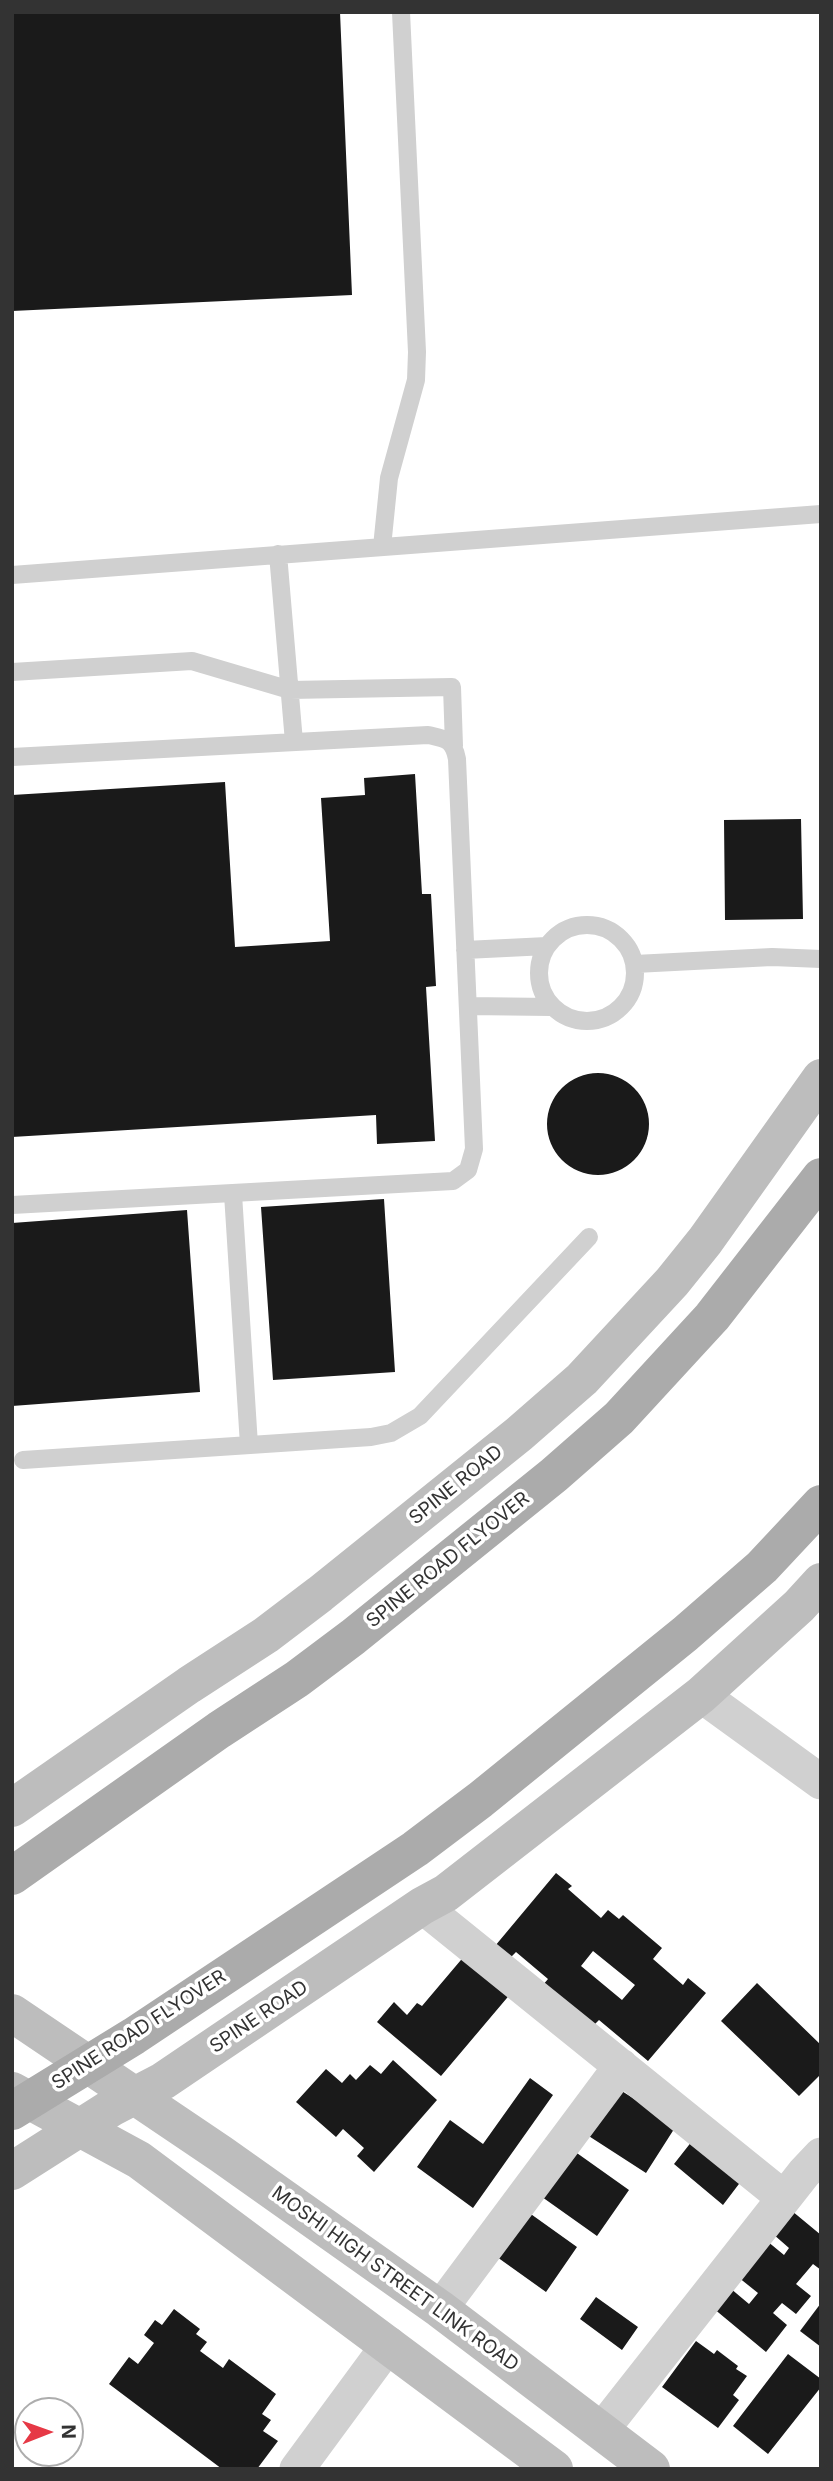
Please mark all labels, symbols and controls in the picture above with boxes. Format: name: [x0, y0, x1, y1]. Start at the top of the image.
street label: SPINE ROAD: [405, 1440, 507, 1530]
street label: SPINE ROAD FLYOVER: [362, 1487, 534, 1633]
street label: SPINE ROAD FLYOVER: [48, 1965, 230, 2095]
street label: SPINE ROAD: [206, 1976, 312, 2058]
street label: MOSHI HIGH STREET LINK ROAD: [267, 2182, 523, 2376]
north arrow: [14, 2397, 84, 2467]
text: N: [57, 2424, 80, 2439]

